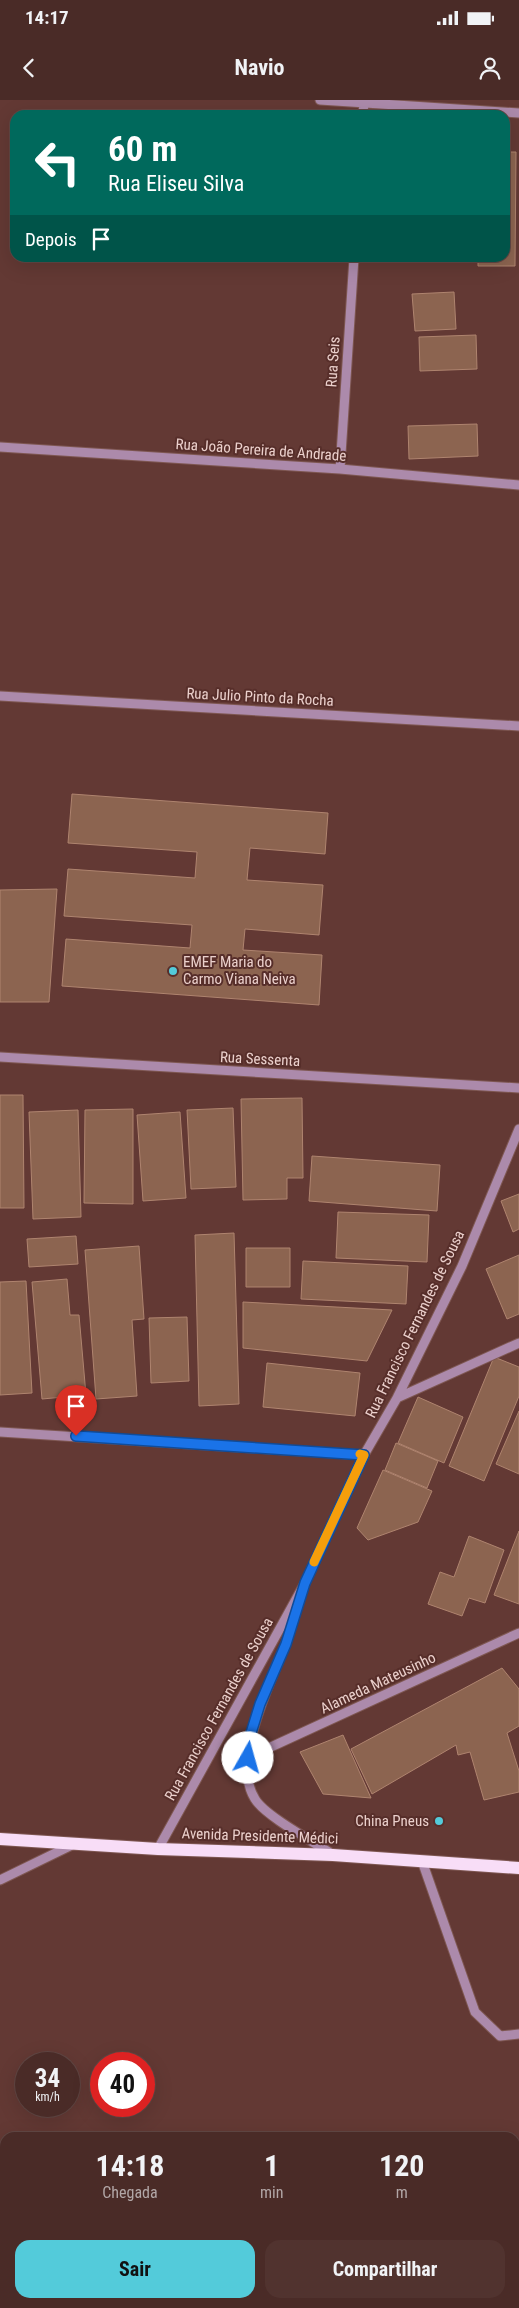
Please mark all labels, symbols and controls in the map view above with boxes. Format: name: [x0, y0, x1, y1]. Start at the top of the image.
text: 14:17: [25, 6, 69, 29]
icon: back: [15, 54, 43, 82]
icon: person: [476, 54, 504, 82]
text: Navio: [234, 55, 285, 80]
text: 60 m: [108, 129, 177, 170]
icon: left: [25, 130, 90, 195]
text: Rua Eliseu Silva: [108, 171, 244, 196]
icon: arrive: [87, 225, 115, 253]
text: Depois: [25, 228, 77, 251]
street label: Rua Seis: [322, 336, 344, 388]
street label: Rua João Pereira de Andrade: [175, 435, 347, 465]
street label: Rua Julio Pinto da Rocha: [186, 684, 334, 710]
place label: EMEF Maria do Carmo Viana Neiva: [183, 953, 296, 988]
marker: EMEF Maria do Carmo Viana Neiva: [167, 965, 179, 977]
street label: Rua Sessenta: [219, 1048, 301, 1070]
street label: Rua Francisco Fernandes de Sousa: [362, 1227, 468, 1421]
pin: [55, 1385, 97, 1436]
icon: arrive: [62, 1392, 90, 1420]
street label: Rua Francisco Fernandes de Sousa: [161, 1614, 277, 1804]
street label: Alameda Mateusinho: [317, 1648, 439, 1718]
position arrow: [221, 1731, 273, 1783]
place label: China Pneus: [355, 1812, 429, 1830]
marker: China Pneus: [433, 1815, 445, 1827]
street label: Avenida Presidente Médici: [181, 1824, 339, 1848]
speed limit sign: 40: [90, 2052, 155, 2117]
text: 34: [35, 2064, 60, 2093]
text: km/h: [35, 2090, 60, 2104]
text: 14:18: [96, 2148, 164, 2183]
text: 1: [264, 2148, 279, 2183]
text: 120: [379, 2148, 424, 2183]
text: Chegada: [102, 2183, 158, 2202]
text: min: [260, 2183, 283, 2202]
text: m: [396, 2183, 408, 2202]
button: Sair: [15, 2240, 255, 2298]
button: Compartilhar: [265, 2240, 505, 2298]

